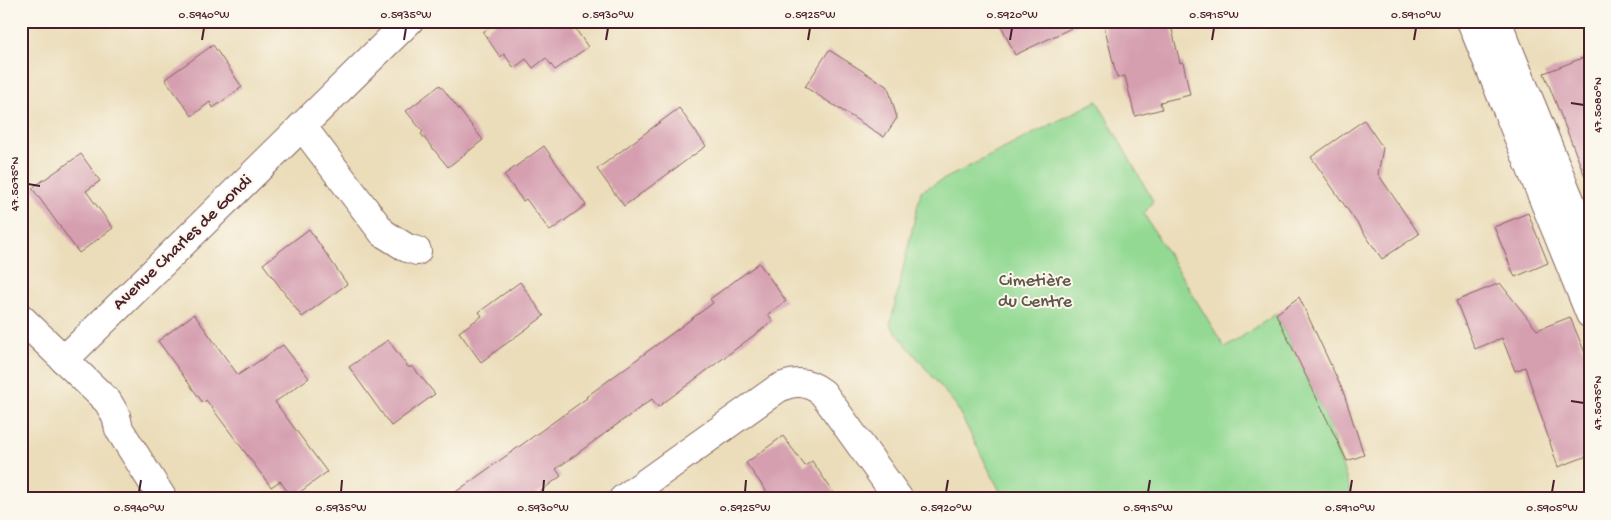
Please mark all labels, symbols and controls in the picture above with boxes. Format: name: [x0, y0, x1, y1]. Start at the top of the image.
text: 0.5940°W: [179, 9, 230, 23]
text: 0.5935°W: [380, 9, 432, 23]
text: 0.5930°W: [582, 9, 634, 23]
text: 0.5925°W: [785, 9, 835, 23]
text: 0.5920°W: [986, 9, 1038, 23]
text: 0.5915°W: [1189, 9, 1239, 23]
text: 0.5910°W: [1391, 9, 1441, 23]
text: 47.5080°N: [1592, 77, 1606, 133]
text: 47.5075°N: [9, 157, 23, 211]
street label: Avenue Charles de Gondi: [109, 171, 257, 315]
park label: Cimetière du Centre: [998, 271, 1073, 313]
text: 47.5075°N: [1592, 376, 1606, 430]
text: 0.5940°W: [114, 502, 165, 516]
text: 0.5935°W: [315, 502, 367, 516]
text: 0.5930°W: [517, 502, 569, 516]
text: 0.5925°W: [720, 502, 770, 516]
text: 0.5920°W: [920, 502, 972, 516]
text: 0.5915°W: [1123, 502, 1173, 516]
text: 0.5910°W: [1325, 502, 1375, 516]
text: 0.5905°W: [1526, 502, 1578, 516]

